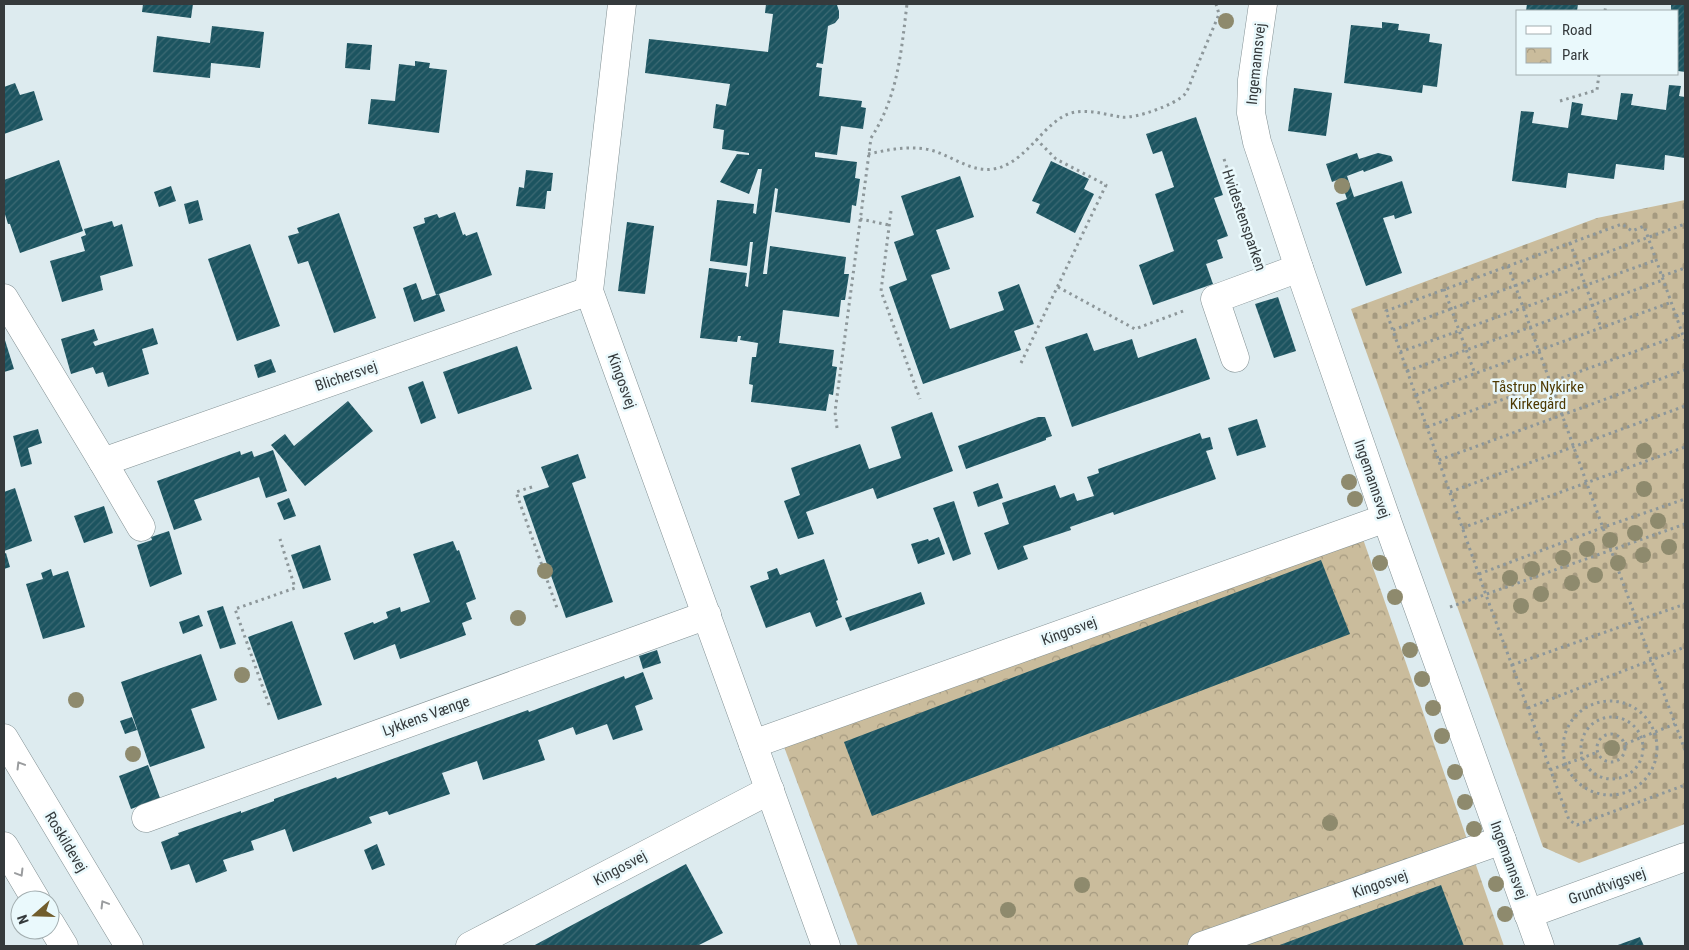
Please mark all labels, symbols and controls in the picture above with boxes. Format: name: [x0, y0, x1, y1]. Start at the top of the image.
legend: [1516, 10, 1679, 75]
text: Road: [1562, 21, 1592, 39]
street label: Ingemannsvej: [1243, 22, 1269, 106]
text: Park: [1562, 46, 1589, 64]
street label: Hvidestensparken: [1218, 167, 1270, 273]
street label: Kingosvej: [604, 351, 640, 411]
street label: Blichersvej: [313, 357, 379, 395]
park label: Tåstrup Nykirke Kirkegård: [1492, 378, 1584, 413]
street label: Ingemannsvej: [1350, 437, 1394, 521]
street label: Kingosvej: [1039, 613, 1099, 649]
street label: Lykkens Vænge: [380, 692, 472, 740]
one-way arrow: [17, 762, 27, 771]
street label: Roskildevej: [41, 809, 91, 875]
street label: Ingemannsvej: [1487, 818, 1531, 902]
street label: Kingosvej: [590, 847, 650, 889]
street label: Grundtvigsvej: [1566, 864, 1648, 908]
street label: Kingosvej: [1350, 866, 1410, 902]
one-way arrow: [14, 868, 24, 877]
north arrow: [10, 890, 60, 940]
one-way arrow: [101, 901, 111, 910]
text: N: [14, 913, 32, 926]

